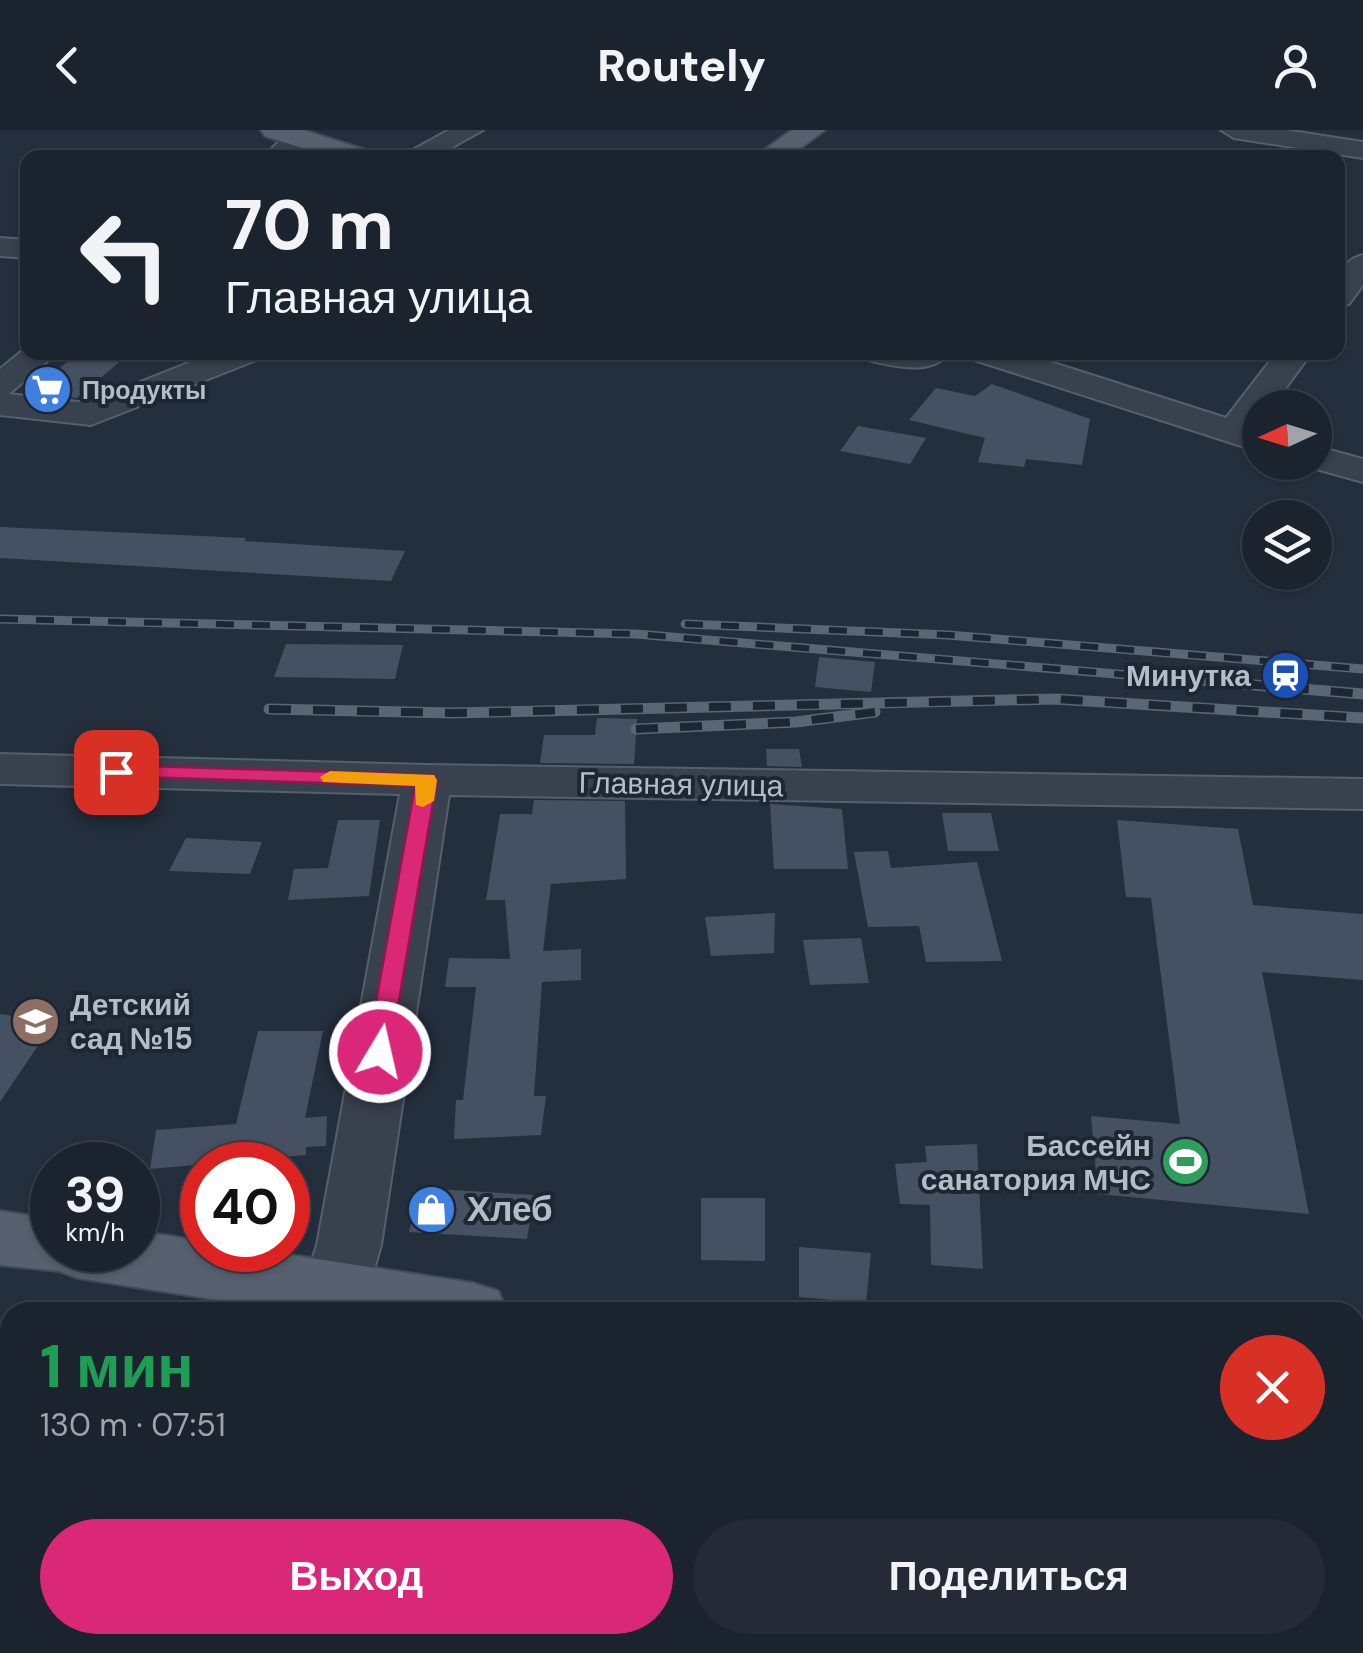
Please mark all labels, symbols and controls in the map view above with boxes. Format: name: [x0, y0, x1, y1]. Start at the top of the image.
text: Routely: [597, 36, 766, 95]
icon: back: [40, 38, 95, 93]
icon: person: [1268, 38, 1323, 93]
text: 70 m: [225, 180, 394, 271]
icon: left: [60, 190, 190, 320]
text: Главная улица: [225, 268, 532, 327]
supermarket icon: Продукты: [21, 364, 73, 416]
place label: Продукты: [82, 374, 206, 407]
north arrow: [1242, 390, 1332, 480]
map controls: [1242, 390, 1332, 590]
button: layers: [1242, 500, 1332, 590]
station icon: Минутка: [1260, 649, 1312, 701]
place label: Минутка: [1126, 656, 1251, 695]
pin: [74, 730, 159, 815]
icon: arrive: [89, 745, 144, 800]
street label: Главная улица: [578, 763, 784, 805]
place label: Детский сад №15: [70, 985, 193, 1058]
school or university icon: Детский сад №15: [9, 995, 61, 1047]
position arrow: [328, 1000, 432, 1104]
place label: Бассейн санатория МЧС: [921, 1126, 1151, 1199]
sports icon: Бассейн санатория МЧС: [1160, 1136, 1212, 1188]
speed limit sign: 40: [180, 1142, 310, 1272]
text: 39: [65, 1162, 125, 1228]
shop icon: Хлеб: [406, 1183, 458, 1235]
place label: Хлеб: [467, 1186, 553, 1232]
text: km/h: [65, 1216, 125, 1249]
text: 1 мин: [40, 1327, 194, 1406]
button: close: [1220, 1335, 1325, 1440]
text: 130 m · 07:51: [40, 1404, 226, 1446]
button: Выход: [40, 1519, 673, 1634]
button: Поделиться: [693, 1519, 1325, 1634]

